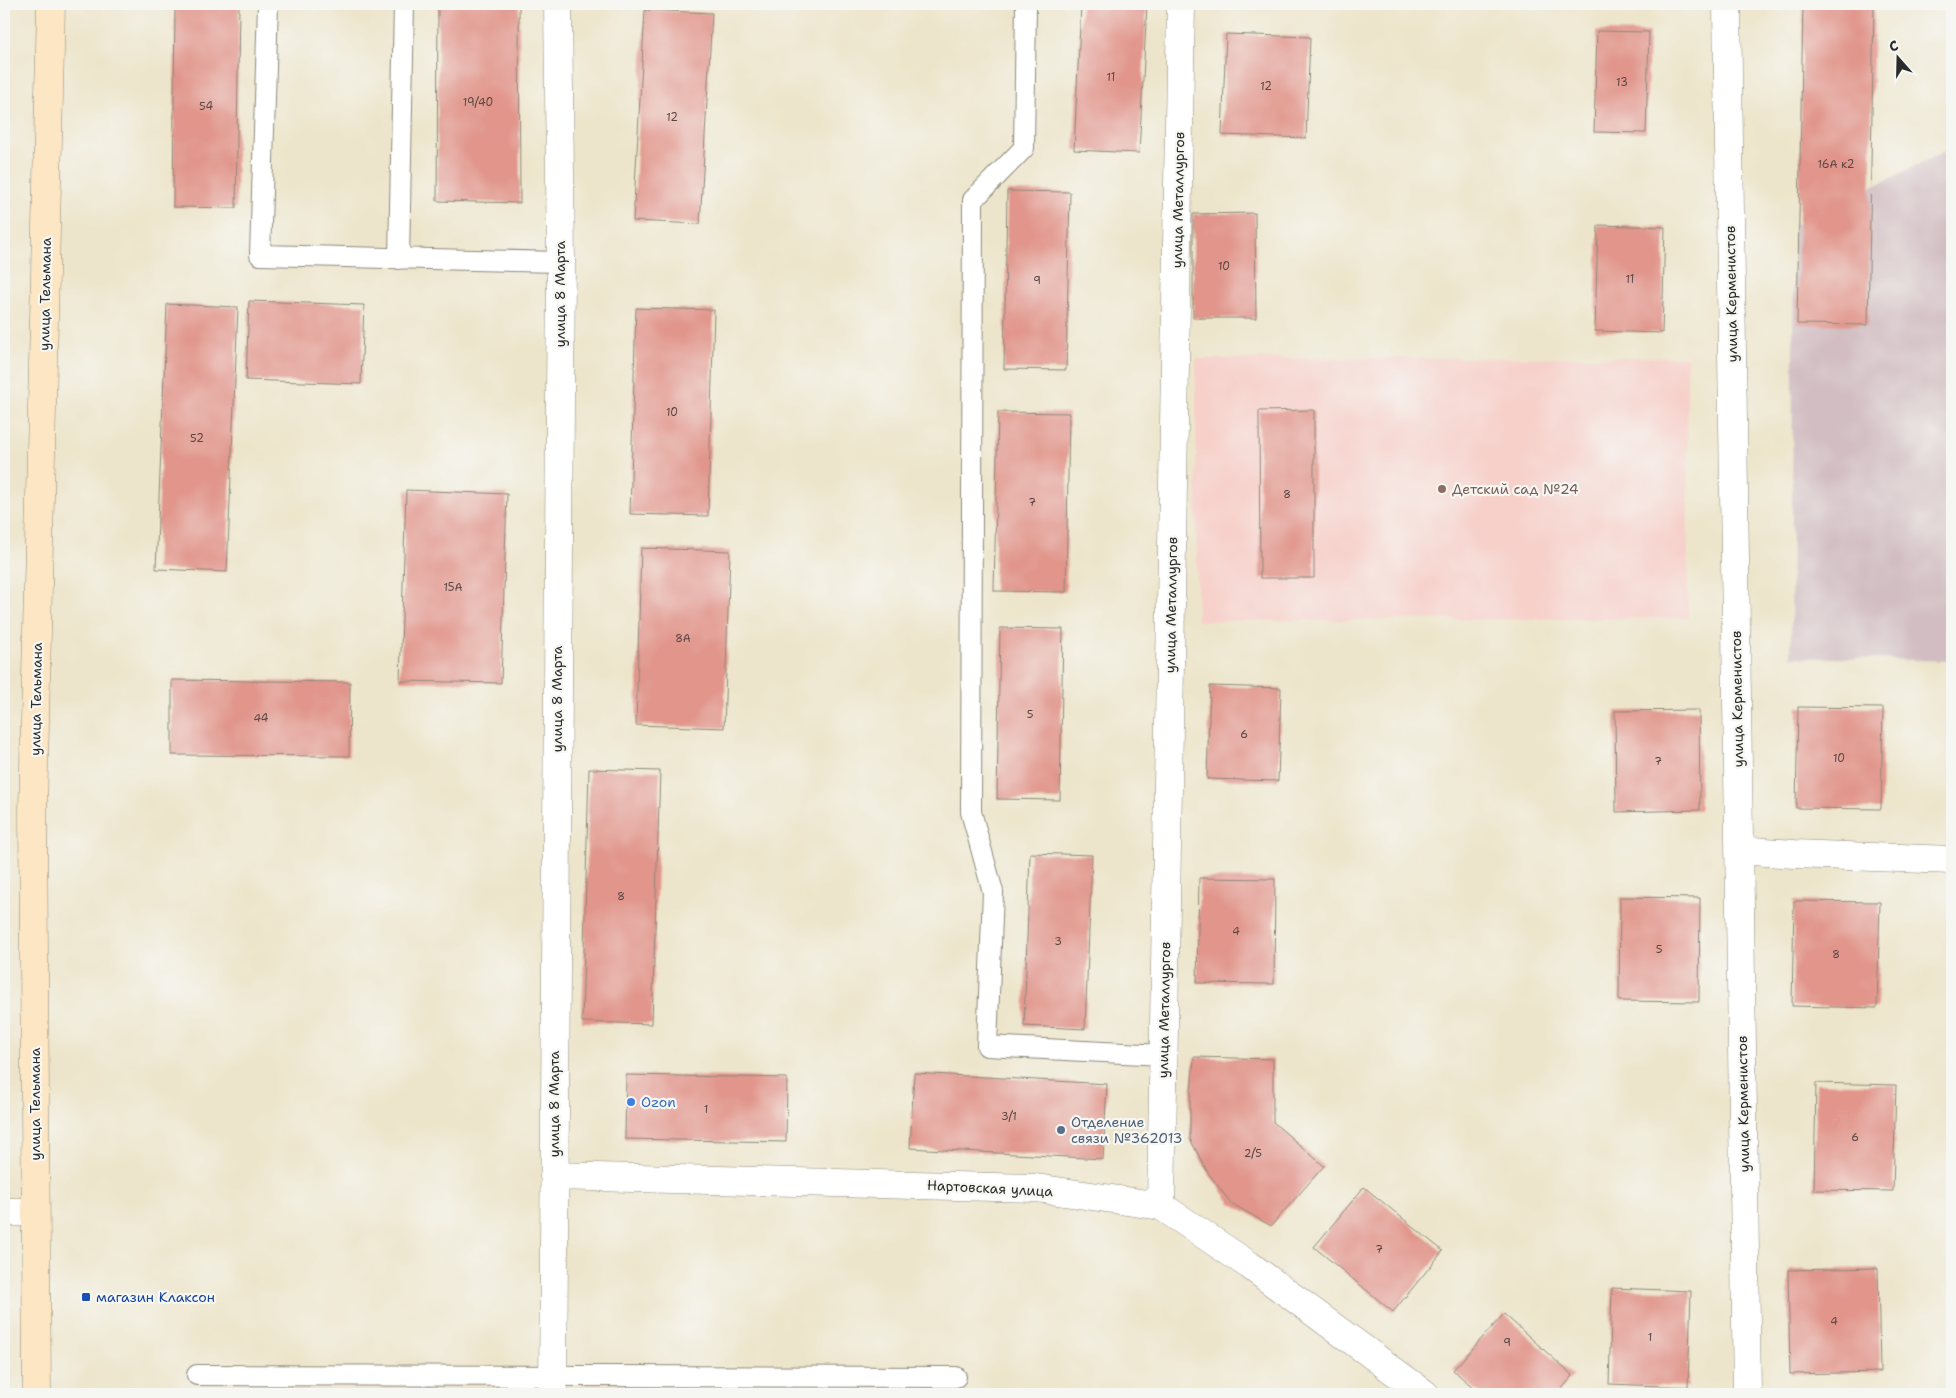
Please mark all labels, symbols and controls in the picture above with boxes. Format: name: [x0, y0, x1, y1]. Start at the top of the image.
north arrow: [1874, 32, 1924, 82]
text: С: [1886, 36, 1901, 56]
house number: 11: [1107, 70, 1115, 85]
house number: 13: [1616, 75, 1628, 90]
house number: 12: [1260, 79, 1272, 94]
house number: 19/40: [463, 95, 493, 110]
house number: 54: [199, 99, 213, 114]
house number: 12: [666, 110, 678, 125]
street label: улица Металлургов: [1168, 132, 1188, 268]
house number: 16А к2: [1818, 157, 1854, 172]
street label: улица Керменистов: [1721, 226, 1741, 362]
street label: улица Тельмана: [35, 237, 55, 351]
street label: улица 8 Марта: [551, 240, 569, 347]
house number: 10: [1218, 259, 1230, 274]
house number: 11: [1626, 272, 1634, 287]
house number: 9: [1033, 273, 1041, 288]
house number: 10: [666, 405, 678, 420]
house number: 52: [190, 431, 204, 446]
place label: Детский сад №24: [1452, 480, 1579, 498]
marker: Детский сад №24: [1436, 483, 1448, 495]
house number: 8: [1283, 487, 1291, 502]
house number: 7: [1028, 495, 1036, 510]
street label: улица Металлургов: [1161, 537, 1181, 673]
house number: 15А: [443, 580, 463, 595]
house number: 8А: [675, 631, 691, 646]
street label: улица Керменистов: [1727, 631, 1747, 767]
street label: улица Тельмана: [26, 642, 46, 756]
street label: улица 8 Марта: [548, 645, 566, 752]
house number: 5: [1027, 707, 1034, 722]
house number: 44: [253, 711, 269, 726]
house number: 6: [1240, 727, 1248, 742]
house number: 10: [1833, 751, 1845, 766]
house number: 7: [1654, 754, 1662, 769]
house number: 8: [617, 889, 625, 904]
house number: 4: [1232, 924, 1240, 939]
house number: 3: [1054, 934, 1062, 949]
street label: улица Металлургов: [1154, 942, 1174, 1078]
house number: 5: [1656, 942, 1663, 957]
house number: 8: [1832, 947, 1840, 962]
street label: улица Керменистов: [1733, 1036, 1753, 1172]
street label: улица Тельмана: [26, 1047, 44, 1161]
street label: улица 8 Марта: [545, 1050, 563, 1157]
place label: Ozon: [641, 1093, 676, 1111]
marker: Ozon: [625, 1096, 637, 1108]
house number: 1: [704, 1102, 708, 1117]
house number: 3/1: [1001, 1109, 1017, 1124]
place label: Отделение связи №362013: [1071, 1113, 1183, 1147]
marker: Отделение связи №362013: [1055, 1124, 1067, 1136]
house number: 6: [1851, 1130, 1859, 1145]
house number: 2/5: [1244, 1146, 1262, 1161]
street label: Нартовская улица: [926, 1176, 1054, 1200]
house number: 7: [1375, 1242, 1383, 1257]
place label: магазин Клаксон: [96, 1288, 215, 1306]
marker: магазин Клаксон: [80, 1291, 92, 1303]
house number: 4: [1830, 1314, 1838, 1329]
house number: 1: [1648, 1330, 1652, 1345]
house number: 9: [1503, 1335, 1511, 1350]

